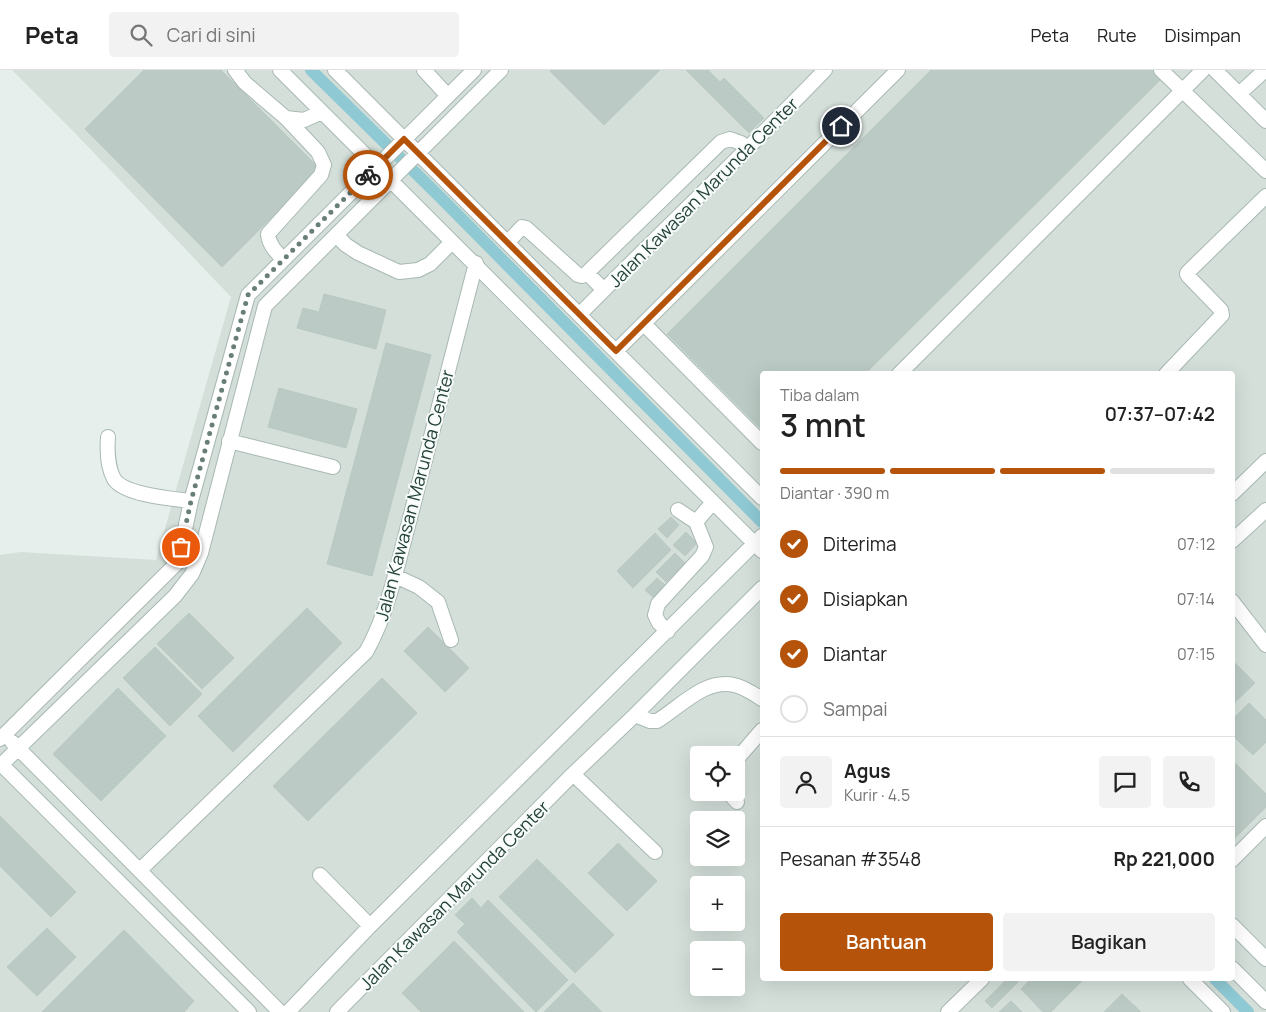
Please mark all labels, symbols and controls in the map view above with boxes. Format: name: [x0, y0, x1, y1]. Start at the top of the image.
search box: [109, 12, 459, 57]
text: Peta: [25, 18, 79, 51]
icon: search: [127, 21, 155, 49]
text: Cari di sini: [167, 22, 256, 48]
text: Peta: [1030, 23, 1069, 47]
text: Rute: [1097, 23, 1136, 47]
text: Disimpan: [1164, 23, 1241, 47]
street label: Jalan Kawasan Marunda Center: [603, 92, 803, 292]
pin: [820, 105, 862, 147]
icon: home: [827, 112, 855, 140]
courier: [343, 150, 393, 200]
icon: bike: [354, 161, 382, 189]
street label: Jalan Kawasan Marunda Center: [369, 366, 459, 623]
text: Tiba dalam: [780, 384, 859, 406]
text: 07:37–07:42: [1105, 401, 1215, 427]
text: 3 mnt: [780, 403, 866, 447]
text: Diantar · 390 m: [780, 482, 889, 504]
pin: [160, 526, 202, 568]
icon: check: [780, 530, 808, 558]
text: Diterima: [823, 531, 896, 557]
icon: bag: [167, 533, 195, 561]
text: 07:12: [1177, 533, 1215, 555]
icon: check: [780, 585, 808, 613]
text: Disiapkan: [823, 586, 908, 612]
text: 07:14: [1177, 588, 1215, 610]
icon: check: [780, 640, 808, 668]
text: Diantar: [823, 641, 887, 667]
text: 07:15: [1177, 643, 1215, 665]
text: Sampai: [823, 696, 888, 722]
map controls: [690, 746, 745, 996]
button: locate: [690, 746, 745, 801]
button: person: [780, 756, 832, 808]
button: chat: [1099, 756, 1151, 808]
button: phone: [1163, 756, 1215, 808]
text: Agus: [844, 758, 891, 784]
text: Kurir · 4.5: [844, 784, 910, 806]
street label: Jalan Kawasan Marunda Center: [354, 795, 554, 995]
button: layers: [690, 811, 745, 866]
text: Pesanan #3548: [780, 846, 921, 872]
text: Rp 221,000: [1113, 846, 1215, 872]
button: +: [690, 876, 745, 931]
button: Bantuan: [780, 913, 993, 971]
button: Bagikan: [1003, 913, 1215, 971]
button: −: [690, 941, 745, 996]

